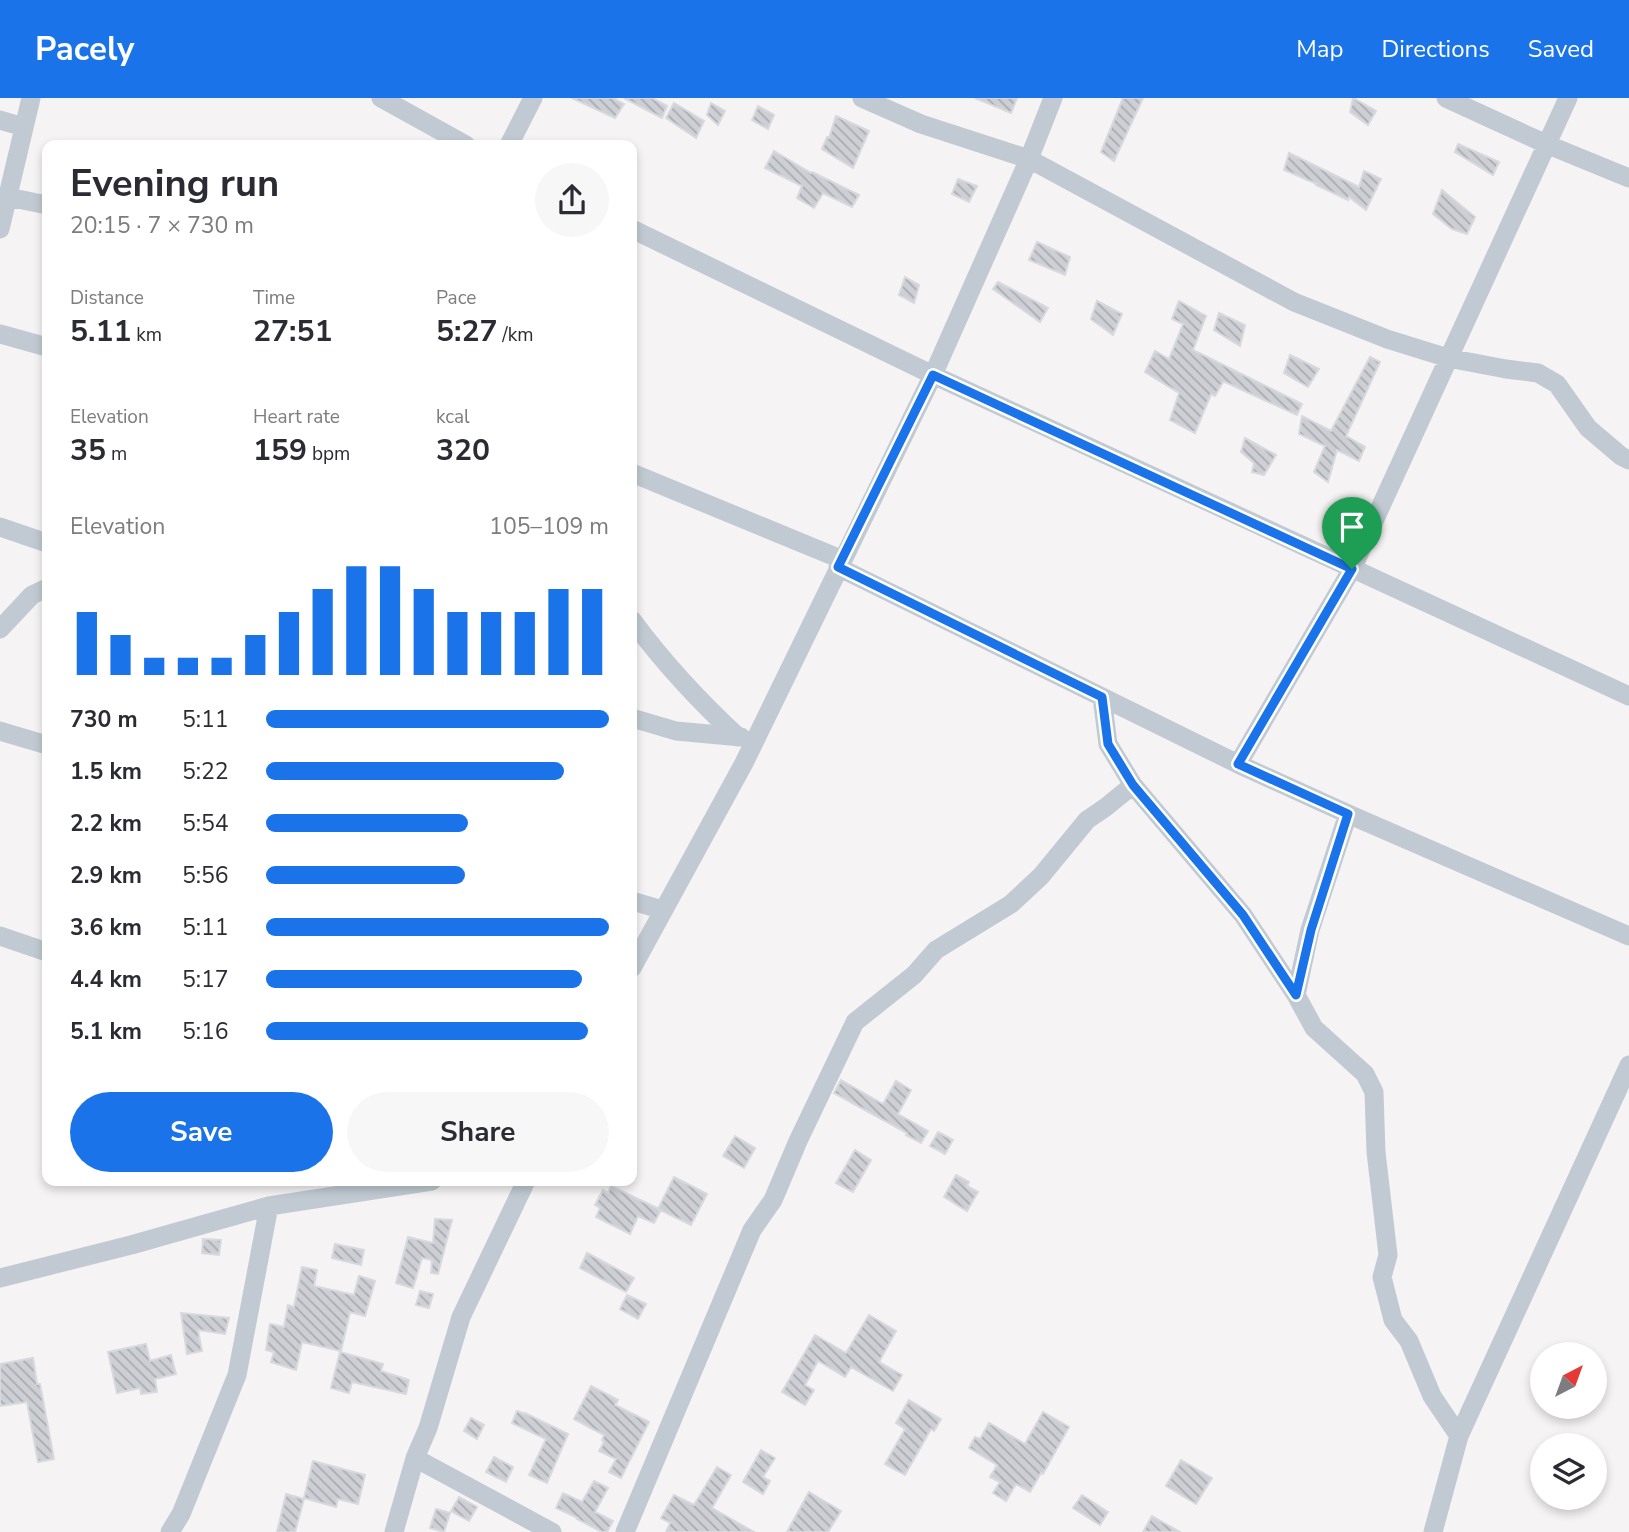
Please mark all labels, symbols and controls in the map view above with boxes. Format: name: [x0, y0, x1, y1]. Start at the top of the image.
text: Pacely: [35, 27, 134, 72]
text: Map: [1296, 33, 1343, 65]
text: Directions: [1381, 33, 1490, 65]
text: Saved: [1528, 33, 1594, 65]
text: Evening run: [70, 158, 279, 209]
button: share: [535, 163, 609, 237]
text: 20:15 · 7 × 730 m: [70, 210, 254, 241]
text: Distance: [70, 285, 144, 311]
text: Time: [253, 285, 295, 311]
text: Pace: [436, 285, 476, 311]
text: 5.11: [70, 311, 131, 352]
text: 27:51: [253, 311, 332, 352]
text: 5:27: [436, 311, 497, 352]
text: km: [131, 322, 162, 348]
text: /km: [497, 322, 533, 348]
text: Elevation: [70, 404, 149, 430]
text: Heart rate: [253, 404, 340, 430]
text: kcal: [436, 404, 470, 430]
text: 35: [70, 430, 106, 471]
text: 159: [253, 430, 307, 471]
text: 320: [436, 430, 490, 471]
text: m: [106, 441, 127, 467]
text: bpm: [307, 441, 350, 467]
pin: [1322, 497, 1382, 569]
icon: arrive: [1333, 508, 1371, 546]
text: Elevation: [70, 511, 165, 542]
text: 105–109 m: [489, 511, 609, 542]
text: 730 m: [70, 704, 138, 735]
text: 5:11: [182, 704, 229, 735]
text: 1.5 km: [70, 756, 142, 787]
text: 5:22: [182, 756, 229, 787]
text: 2.2 km: [70, 808, 142, 839]
text: 5:54: [182, 808, 229, 839]
text: 2.9 km: [70, 860, 142, 891]
text: 5:56: [182, 860, 229, 891]
text: 3.6 km: [70, 912, 142, 943]
text: 5:11: [182, 912, 229, 943]
text: 4.4 km: [70, 964, 142, 995]
text: 5:17: [182, 964, 229, 995]
text: 5.1 km: [70, 1016, 142, 1047]
text: 5:16: [182, 1016, 229, 1047]
button: Save: [70, 1092, 333, 1172]
button: Share: [347, 1092, 609, 1172]
north arrow: [1530, 1342, 1606, 1419]
map controls: [1530, 1342, 1607, 1510]
button: layers: [1530, 1433, 1607, 1510]

